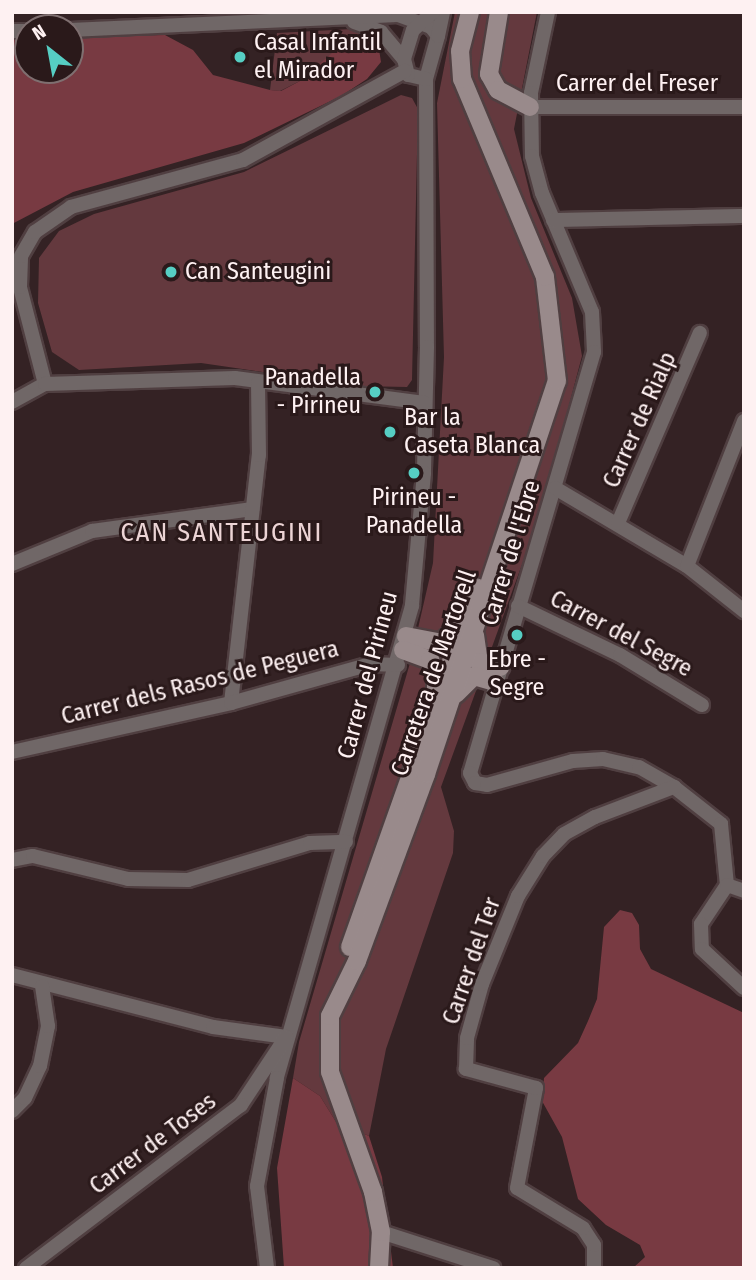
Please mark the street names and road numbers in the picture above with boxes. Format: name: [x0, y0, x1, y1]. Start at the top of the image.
street label: Carrer del Freser: [556, 70, 718, 98]
street label: Carrer de Rialp: [597, 348, 683, 492]
street label: Carrer de l'Ebre: [475, 477, 547, 629]
street label: Carretera de Martorell: [385, 566, 483, 780]
street label: Carrer del Segre: [545, 584, 697, 684]
street label: Carrer del Pirineu: [332, 588, 404, 762]
street label: Carrer dels Rasos de Peguera: [58, 635, 342, 731]
street label: Carrer del Ter: [437, 894, 507, 1028]
street label: Carrer de Toses: [84, 1087, 222, 1201]

